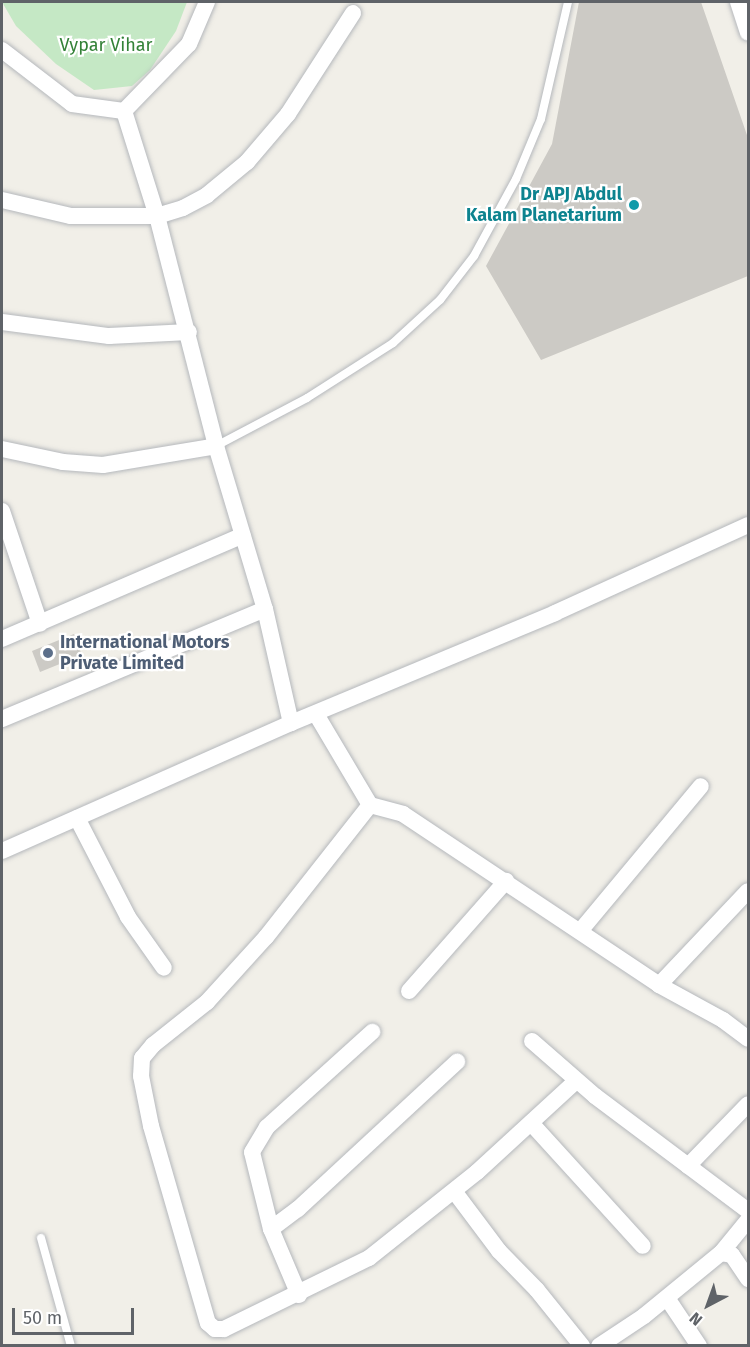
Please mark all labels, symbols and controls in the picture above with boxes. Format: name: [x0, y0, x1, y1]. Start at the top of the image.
park label: Vypar Vihar: [59, 34, 153, 56]
place label: Dr APJ Abdul Kalam Planetarium: [466, 184, 622, 226]
marker: Dr APJ Abdul Kalam Planetarium: [627, 198, 641, 212]
place label: International Motors Private Limited: [60, 632, 229, 674]
marker: International Motors Private Limited: [41, 646, 55, 660]
north arrow: [678, 1275, 738, 1335]
scale bar: [15, 1296, 136, 1334]
text: 50 m: [23, 1307, 62, 1329]
text: N: [686, 1308, 706, 1330]

